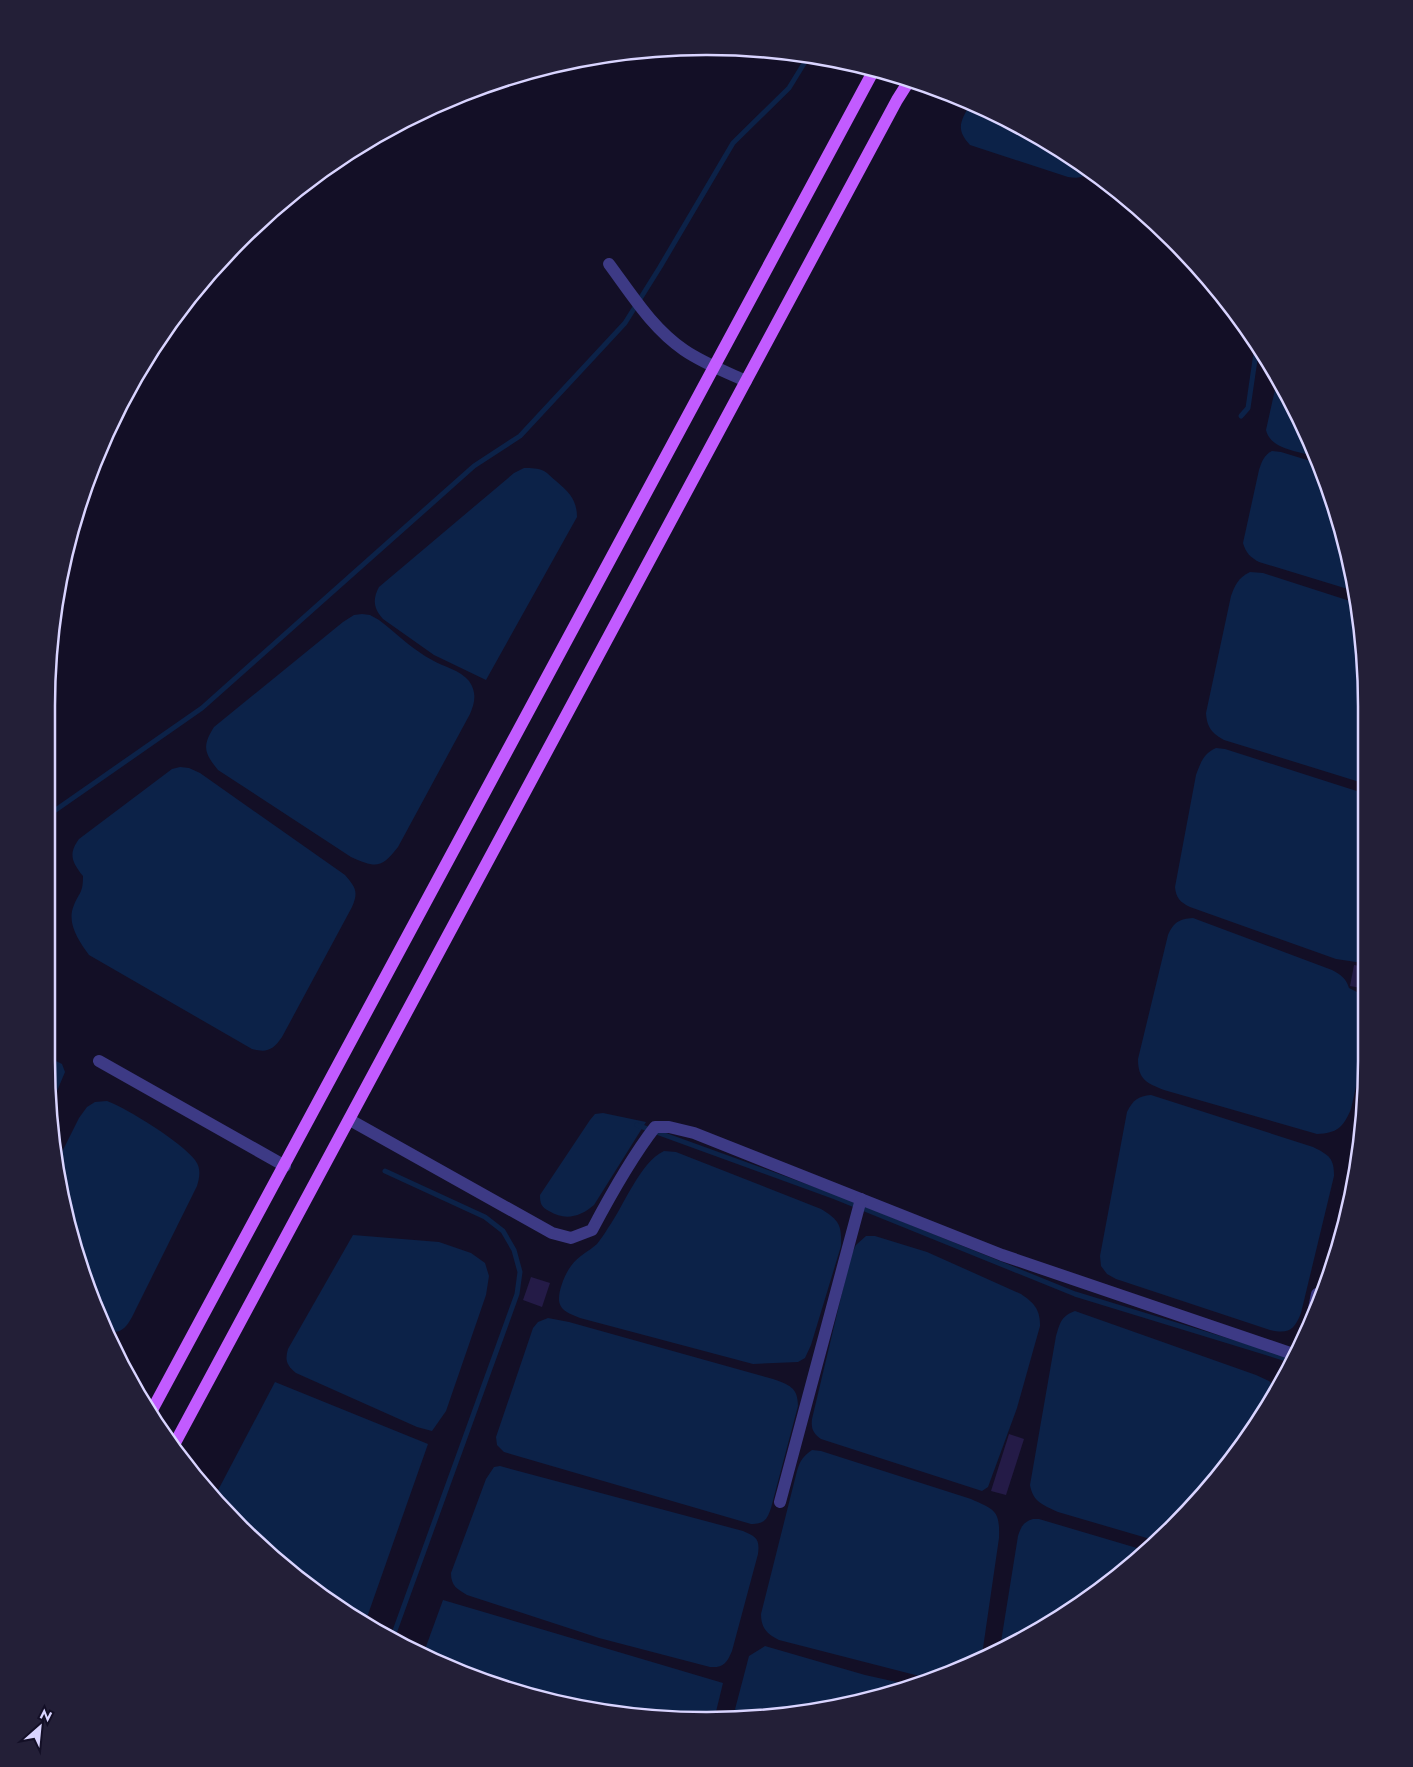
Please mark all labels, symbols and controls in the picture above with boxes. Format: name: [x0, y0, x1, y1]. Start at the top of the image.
north arrow: [15, 1702, 65, 1752]
text: N: [36, 1704, 55, 1727]

